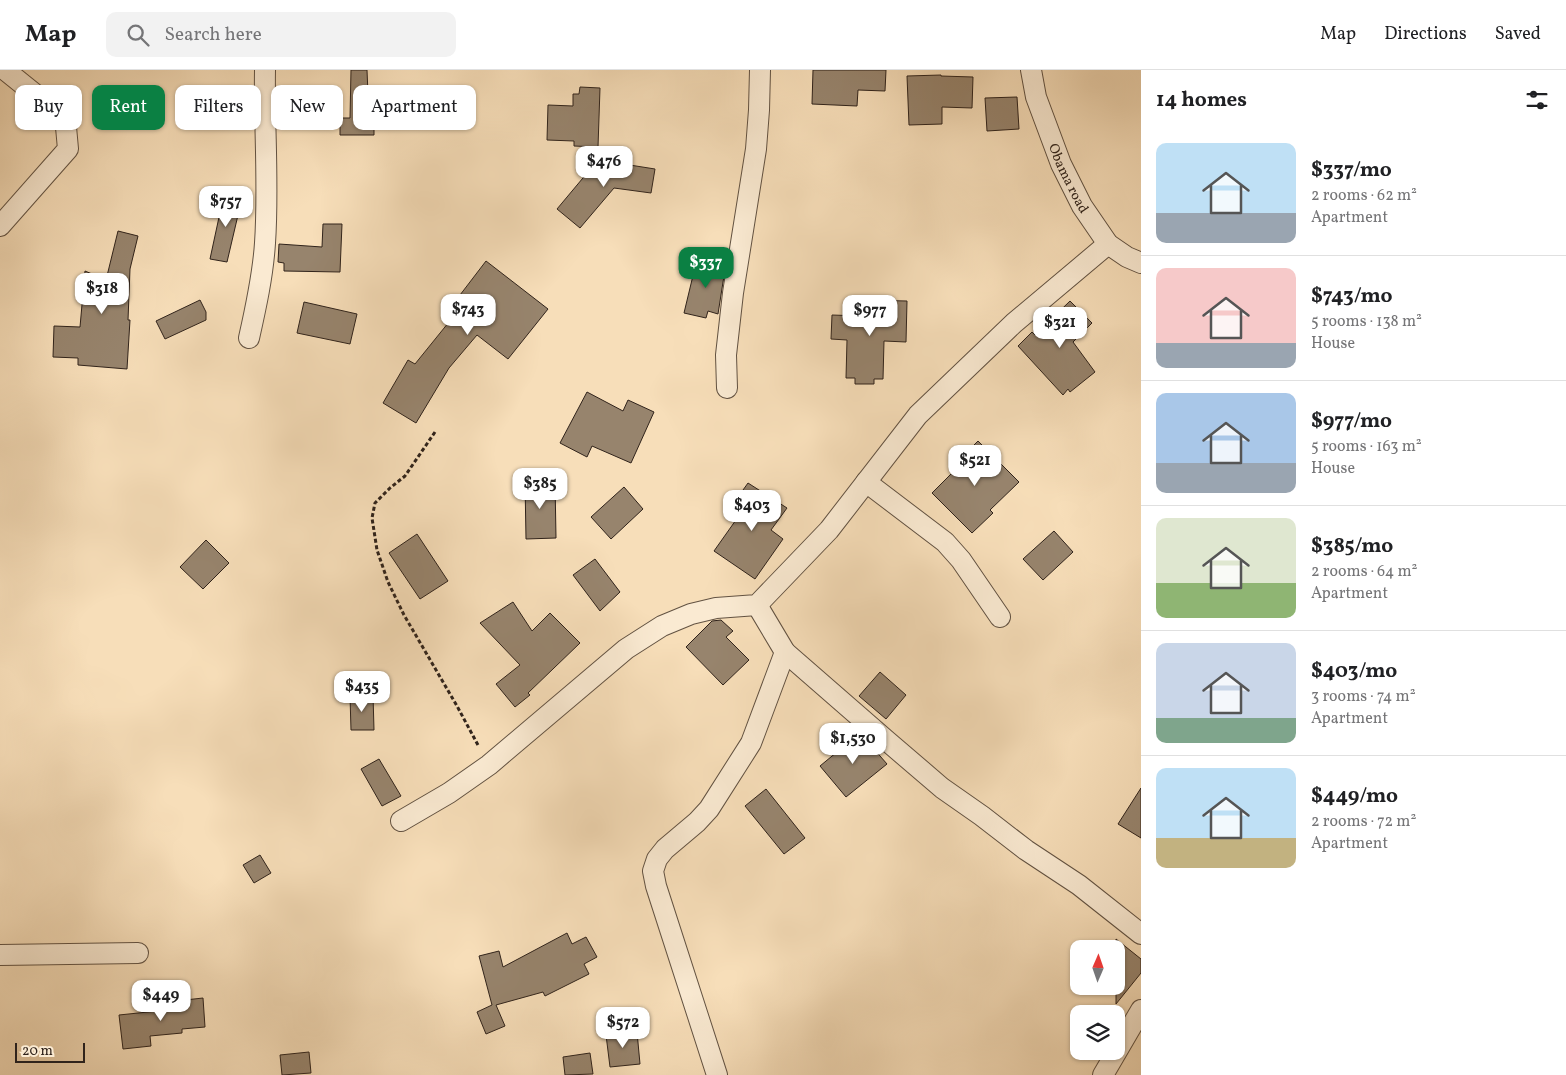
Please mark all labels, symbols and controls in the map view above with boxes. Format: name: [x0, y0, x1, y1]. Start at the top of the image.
search box: [106, 12, 456, 57]
text: Map: [25, 18, 76, 52]
icon: search: [124, 21, 152, 49]
text: Search here: [164, 22, 262, 48]
text: Map: [1320, 22, 1356, 47]
text: Directions: [1384, 22, 1467, 47]
text: Saved: [1495, 22, 1541, 47]
chip: Buy: [15, 85, 82, 130]
chip: Rent: [92, 85, 165, 130]
chip: Filters: [175, 85, 261, 130]
chip: New: [271, 85, 343, 130]
chip: Apartment: [353, 85, 476, 130]
text: 14 homes: [1156, 86, 1247, 115]
icon: filters: [1523, 86, 1551, 114]
street label: Obama road: [1043, 141, 1092, 218]
pin: $476: [574, 146, 634, 188]
text: $476: [587, 151, 621, 173]
text: $337/mo: [1311, 156, 1392, 185]
icon: home: [1196, 163, 1256, 223]
text: 2 rooms · 62 m²: [1311, 185, 1417, 207]
pin: $757: [196, 186, 256, 228]
text: $757: [210, 191, 242, 213]
text: Apartment: [1311, 207, 1388, 229]
pin: $337: [676, 246, 736, 289]
text: $337: [690, 252, 722, 274]
pin: $318: [72, 272, 132, 315]
text: $318: [86, 278, 118, 300]
text: $743/mo: [1311, 282, 1393, 311]
icon: home: [1196, 288, 1256, 348]
pin: $743: [438, 294, 498, 336]
pin: $977: [840, 294, 900, 337]
text: $743: [452, 299, 484, 321]
text: $977: [853, 300, 887, 322]
pin: $321: [1030, 306, 1090, 349]
text: 5 rooms · 138 m²: [1311, 311, 1422, 333]
text: $321: [1044, 312, 1076, 334]
text: House: [1311, 333, 1355, 355]
text: $977/mo: [1311, 407, 1392, 436]
icon: home: [1196, 413, 1256, 473]
text: 5 rooms · 163 m²: [1311, 436, 1422, 458]
pin: $521: [945, 444, 1005, 487]
text: $521: [959, 450, 991, 472]
text: House: [1311, 458, 1355, 480]
pin: $385: [510, 468, 570, 510]
text: $385: [523, 473, 557, 495]
pin: $403: [722, 490, 782, 532]
text: $403: [734, 495, 770, 517]
text: $385/mo: [1311, 532, 1393, 561]
icon: home: [1196, 538, 1256, 598]
text: 2 rooms · 64 m²: [1311, 561, 1418, 583]
text: Apartment: [1311, 583, 1388, 605]
text: $403/mo: [1311, 657, 1397, 686]
icon: home: [1196, 663, 1256, 723]
pin: $435: [332, 670, 392, 713]
text: $435: [345, 676, 379, 698]
text: 3 rooms · 74 m²: [1311, 686, 1416, 708]
text: Apartment: [1311, 708, 1388, 730]
pin: $1,530: [812, 722, 894, 765]
text: $1,530: [830, 728, 876, 750]
text: $449/mo: [1311, 782, 1398, 811]
icon: home: [1196, 788, 1256, 848]
text: 2 rooms · 72 m²: [1311, 811, 1416, 833]
text: Apartment: [1311, 833, 1388, 855]
north arrow: [1070, 940, 1125, 995]
map controls: [1070, 940, 1125, 1060]
pin: $449: [131, 980, 191, 1022]
text: $449: [143, 985, 179, 1007]
button: layers: [1070, 1005, 1125, 1060]
pin: $572: [593, 1006, 653, 1049]
text: $572: [607, 1012, 639, 1034]
scale bar: [15, 1040, 85, 1063]
text: 20 m: [22, 1042, 53, 1061]

